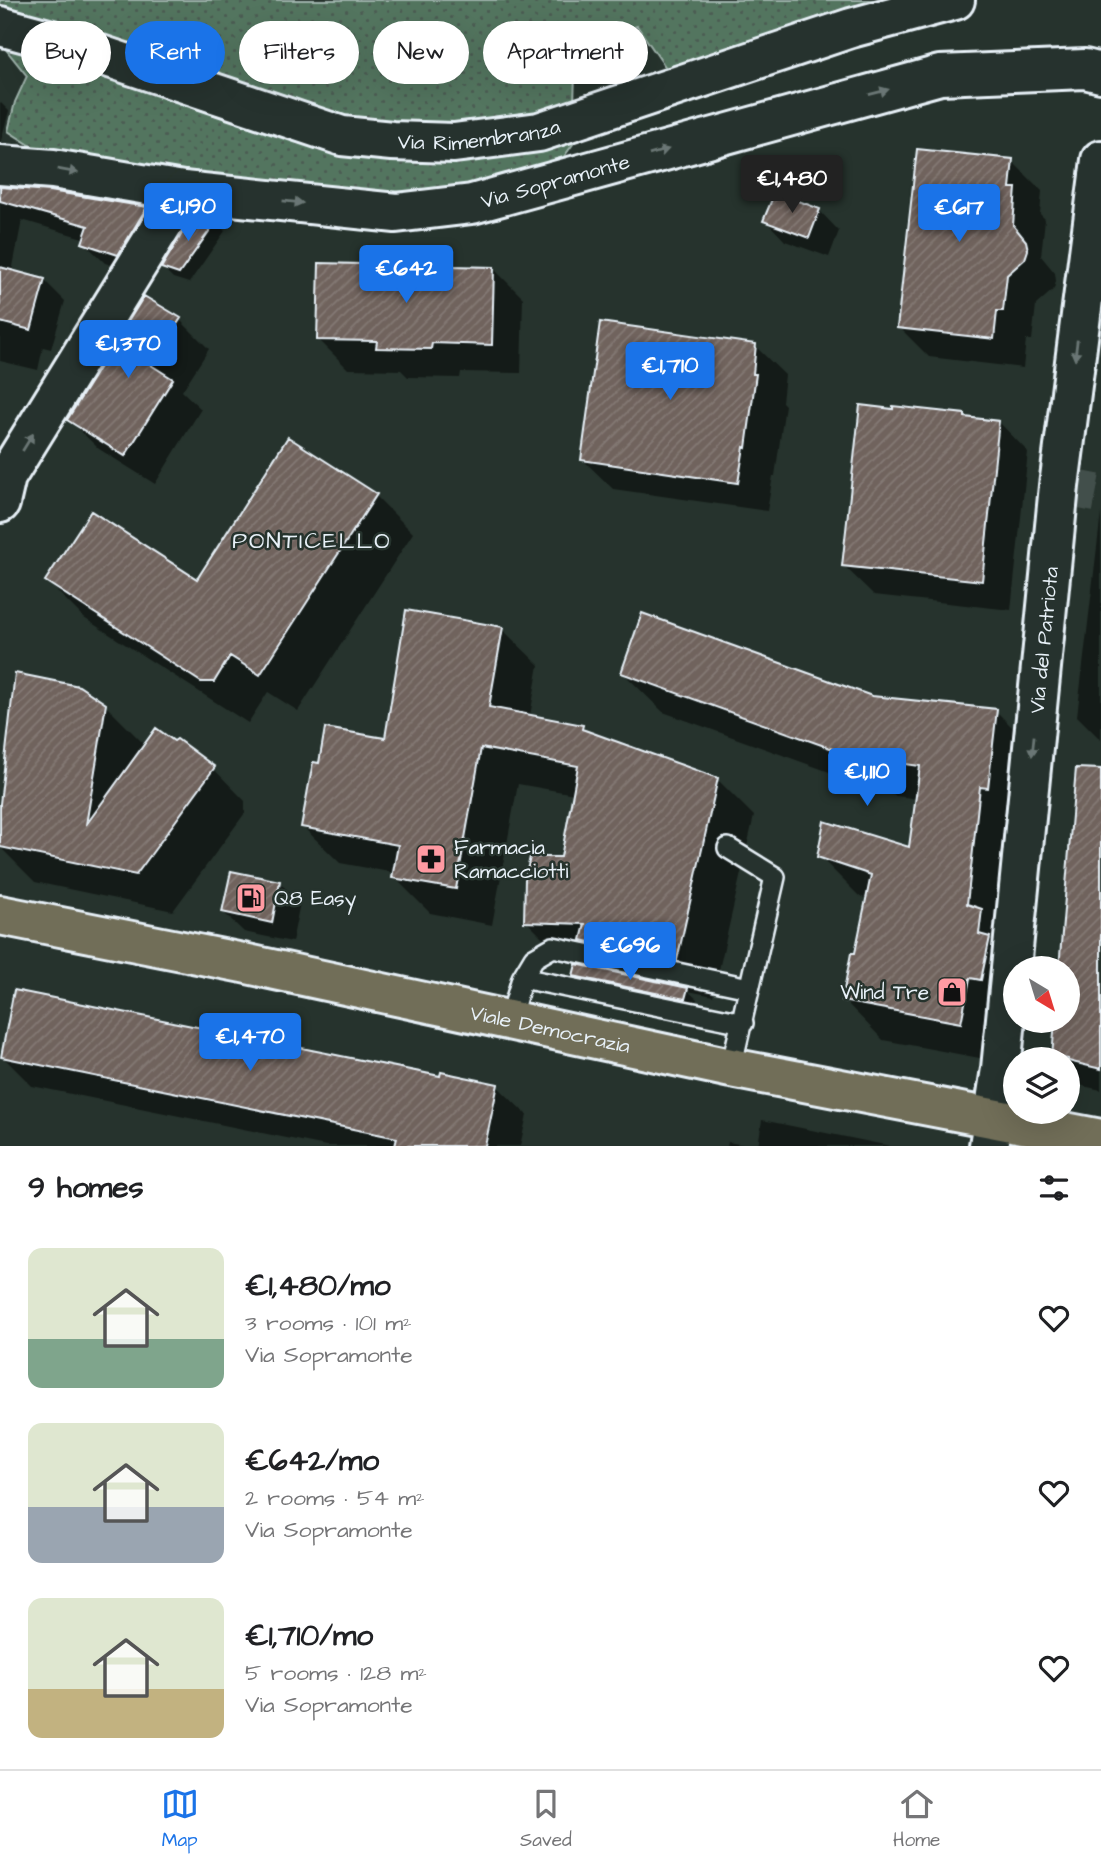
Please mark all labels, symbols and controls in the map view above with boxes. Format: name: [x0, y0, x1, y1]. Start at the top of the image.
chip: Buy: [21, 21, 111, 84]
chip: Rent: [125, 21, 225, 84]
chip: Filters: [239, 21, 359, 84]
chip: New: [373, 21, 469, 84]
chip: Apartment: [483, 21, 648, 84]
one-way arrow: [868, 86, 890, 97]
street label: Via Rimembranza: [397, 112, 564, 158]
one-way arrow: [649, 146, 671, 157]
street label: Via Sopramonte: [478, 147, 633, 216]
pin: €1,480: [735, 156, 849, 215]
text: €1,480: [757, 162, 827, 194]
one-way arrow: [57, 166, 79, 177]
pin: €1,190: [131, 184, 245, 243]
pin: €617: [918, 184, 1000, 244]
text: €1,190: [160, 190, 216, 222]
text: €617: [934, 191, 984, 223]
one-way arrow: [282, 197, 304, 208]
pin: €642: [365, 246, 447, 305]
text: €642: [375, 252, 437, 284]
pin: €1,370: [71, 320, 185, 380]
text: €1,370: [95, 327, 161, 359]
one-way arrow: [1071, 339, 1082, 361]
pin: €1,710: [613, 342, 727, 402]
text: €1,710: [642, 349, 698, 381]
one-way arrow: [22, 432, 34, 451]
district label: PONTICELLO: [232, 525, 392, 557]
street label: Via del Patriota: [1022, 565, 1066, 715]
one-way arrow: [1027, 735, 1038, 757]
pin: €1,110: [810, 748, 924, 808]
text: €1,110: [844, 755, 890, 787]
place label: Farmacia Ramacciotti: [454, 833, 568, 886]
pharmacy icon: Farmacia Ramacciotti: [414, 842, 448, 876]
fuel station icon: Q8 Easy: [234, 881, 268, 915]
place label: Q8 Easy: [274, 884, 357, 915]
pin: €696: [589, 922, 671, 982]
text: €696: [600, 929, 660, 961]
north arrow: [1003, 956, 1080, 1032]
map controls: [1003, 956, 1080, 1124]
shop icon: Wind Tre: [935, 975, 969, 1009]
place label: Wind Tre: [840, 978, 929, 1007]
street label: Viale Democrazia: [467, 998, 633, 1061]
pin: €1,470: [193, 1014, 307, 1073]
text: €1,470: [215, 1020, 285, 1052]
button: layers: [1003, 1047, 1080, 1124]
text: 9 homes: [28, 1167, 143, 1209]
icon: filters: [1035, 1169, 1073, 1207]
text: €1,480/mo: [245, 1265, 391, 1307]
icon: home: [84, 1276, 168, 1360]
icon: heart: [1035, 1299, 1073, 1337]
text: 3 rooms · 101 m²: [245, 1307, 412, 1339]
text: Via Sopramonte: [245, 1339, 413, 1371]
text: €642/mo: [245, 1440, 379, 1482]
icon: home: [84, 1451, 168, 1535]
icon: heart: [1035, 1474, 1073, 1512]
text: 2 rooms · 54 m²: [245, 1482, 425, 1514]
text: Via Sopramonte: [245, 1514, 413, 1546]
text: €1,710/mo: [245, 1615, 373, 1657]
icon: home: [84, 1626, 168, 1710]
icon: heart: [1035, 1649, 1073, 1687]
text: 5 rooms · 128 m²: [245, 1657, 427, 1689]
text: Via Sopramonte: [245, 1689, 413, 1721]
tab: Map: [161, 1785, 199, 1854]
tab: Saved: [520, 1785, 572, 1854]
tab: Home: [893, 1785, 940, 1854]

